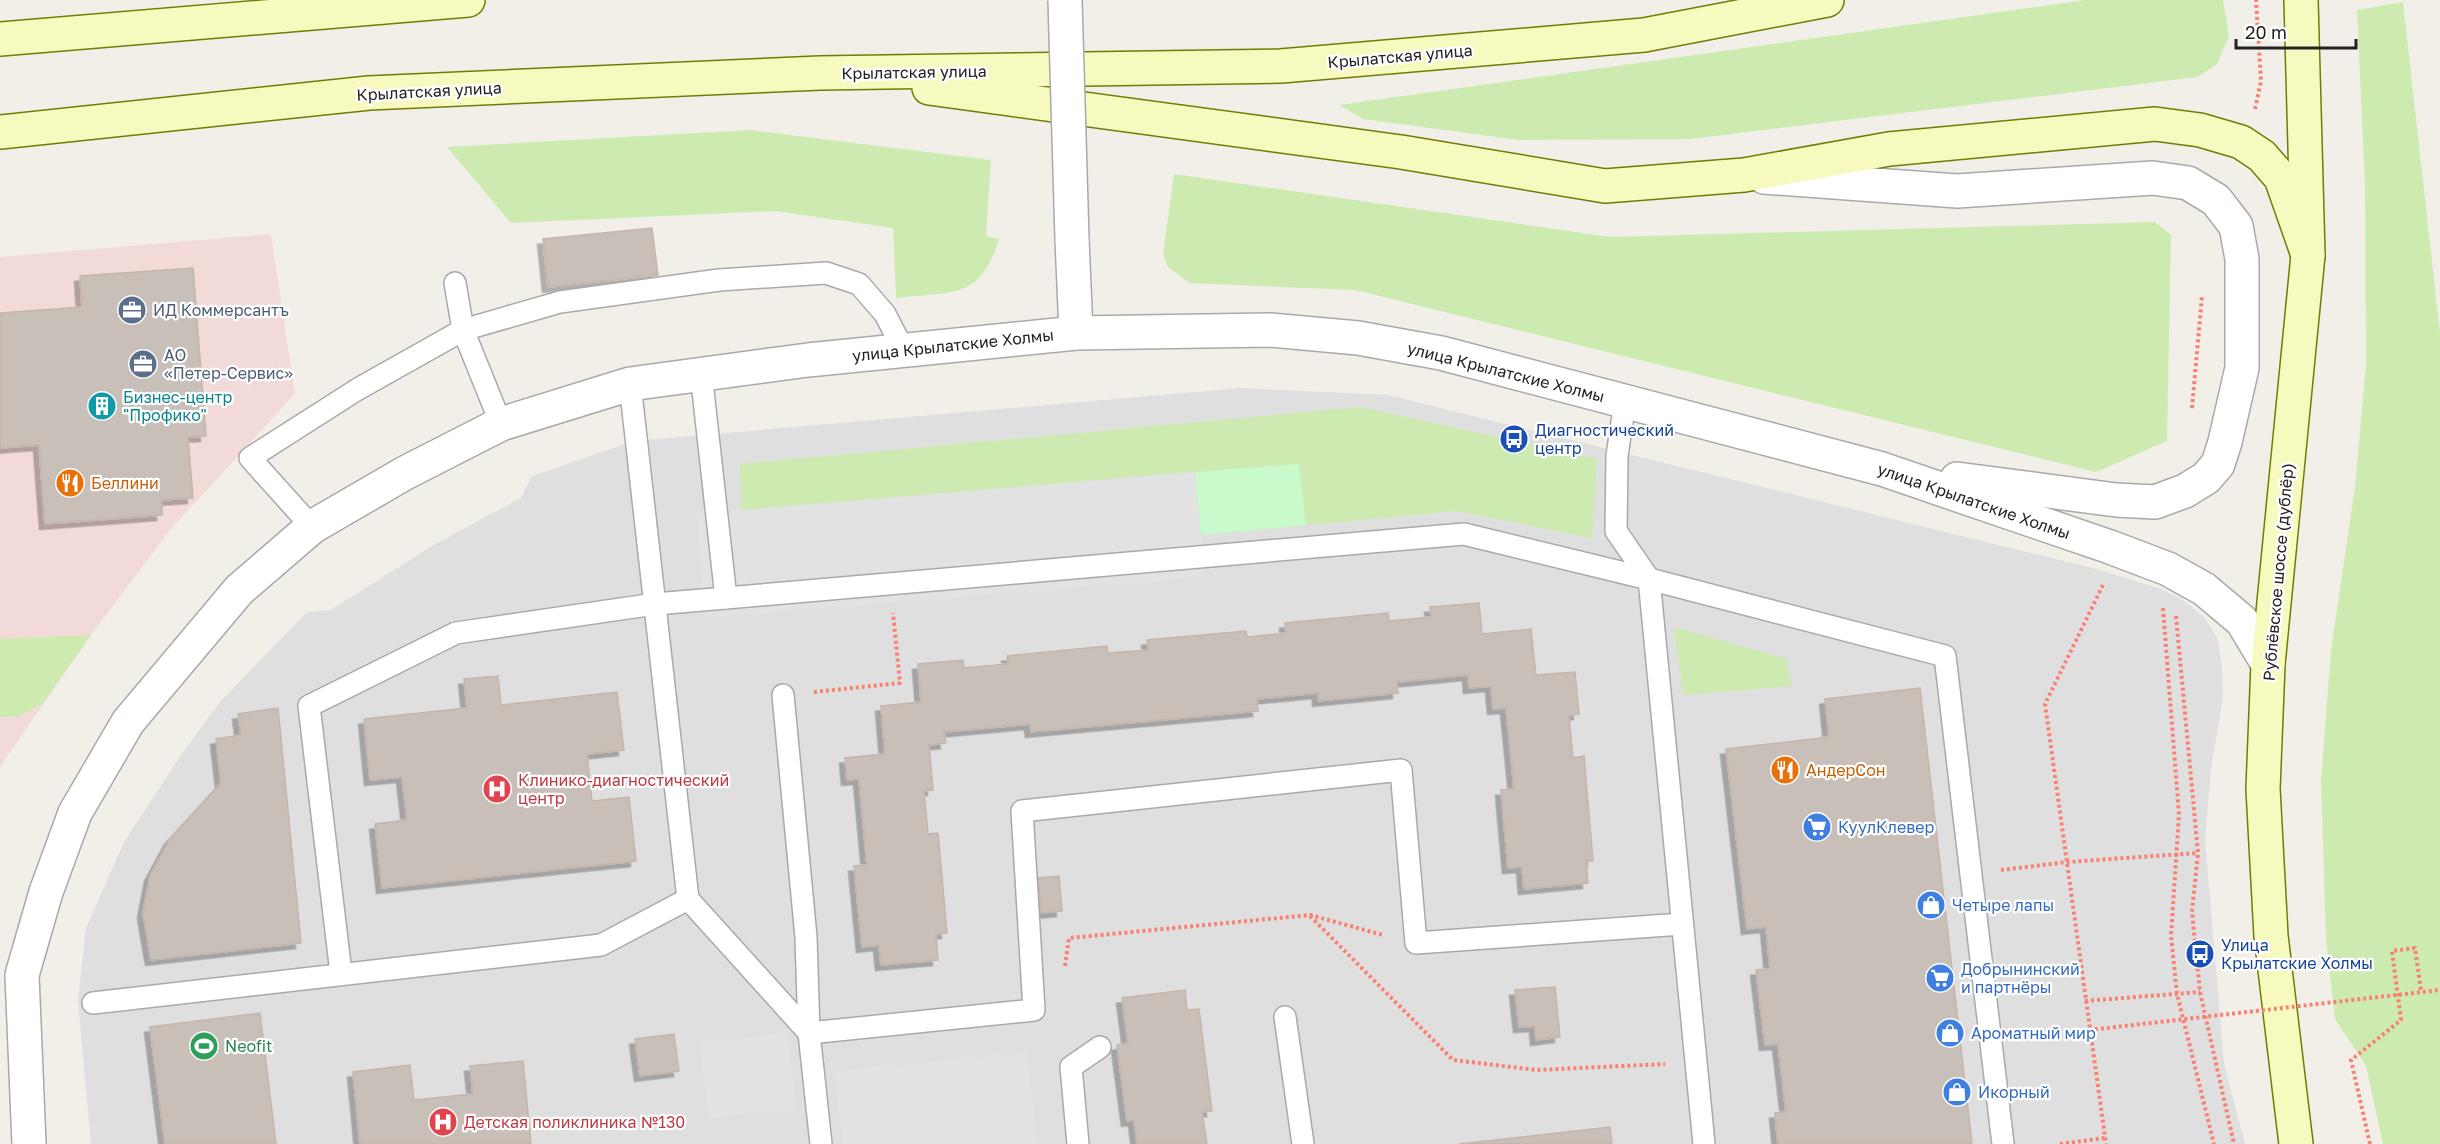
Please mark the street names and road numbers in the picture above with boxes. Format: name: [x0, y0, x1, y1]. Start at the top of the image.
street label: Крылатская улица: [1327, 40, 1473, 72]
street label: Крылатская улица: [841, 61, 987, 83]
street label: Крылатская улица: [356, 77, 502, 105]
street label: улица Крылатские Холмы: [851, 324, 1055, 366]
street label: улица Крылатские Холмы: [1405, 338, 1607, 406]
street label: улица Крылатские Холмы: [1875, 459, 2073, 543]
street label: Рублёвское шоссе (дублёр): [2258, 462, 2298, 682]

